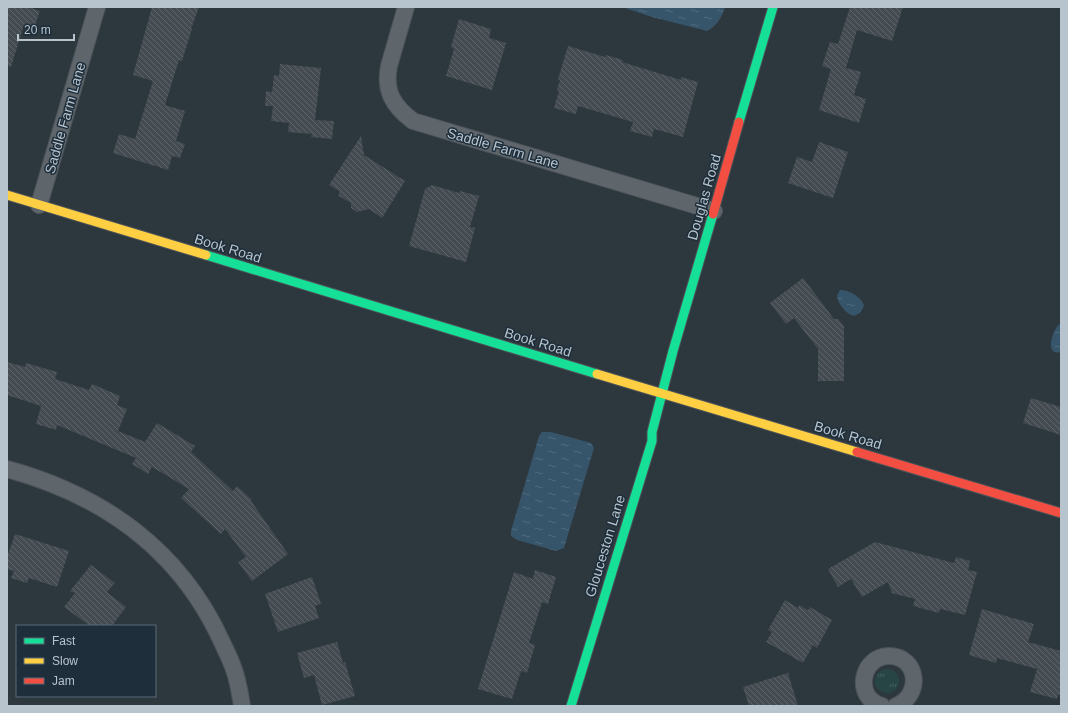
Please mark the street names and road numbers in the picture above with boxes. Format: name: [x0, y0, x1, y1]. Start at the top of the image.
street label: Saddle Farm Lane: [41, 60, 89, 176]
street label: Saddle Farm Lane: [445, 124, 561, 172]
street label: Douglas Road: [684, 152, 724, 242]
street label: Book Road: [193, 230, 263, 266]
street label: Book Road: [503, 324, 573, 360]
street label: Book Road: [812, 418, 884, 452]
street label: Glouceston Lane: [582, 493, 628, 599]

